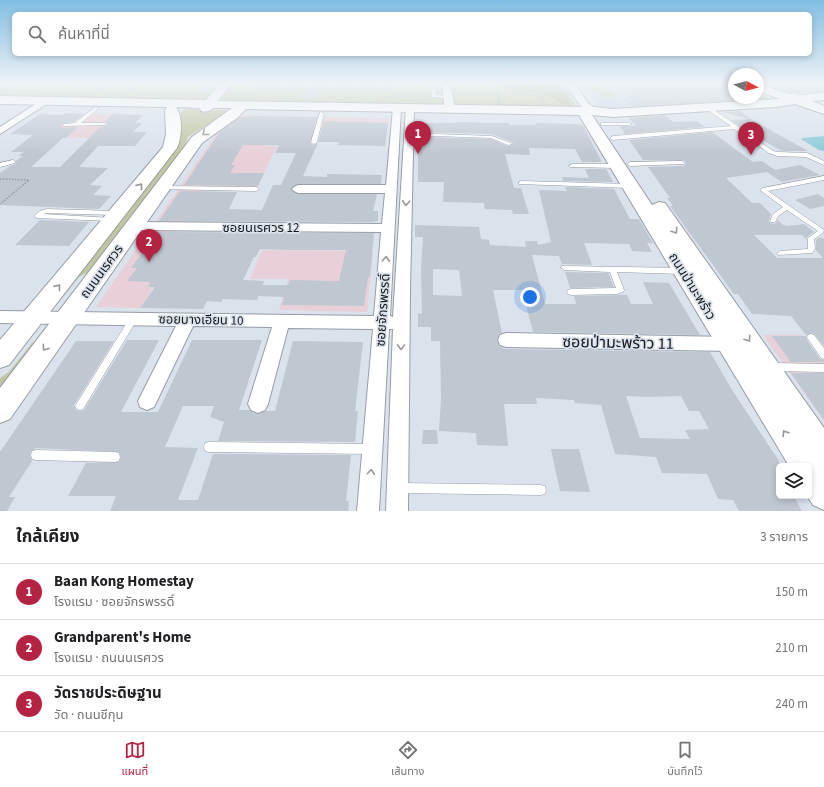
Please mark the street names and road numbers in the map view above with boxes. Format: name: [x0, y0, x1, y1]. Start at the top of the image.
street label: ซอยนเรศวร 12: [223, 219, 299, 237]
street label: ถนนนเรศวร: [76, 241, 128, 302]
street label: ถนนป่ามะพร้าว: [664, 249, 720, 324]
street label: ซอยจักรพรรดิ์: [371, 273, 395, 347]
street label: ซอยบางเอียน 10: [158, 310, 244, 330]
street label: ซอยป่ามะพร้าว 11: [562, 331, 674, 355]

